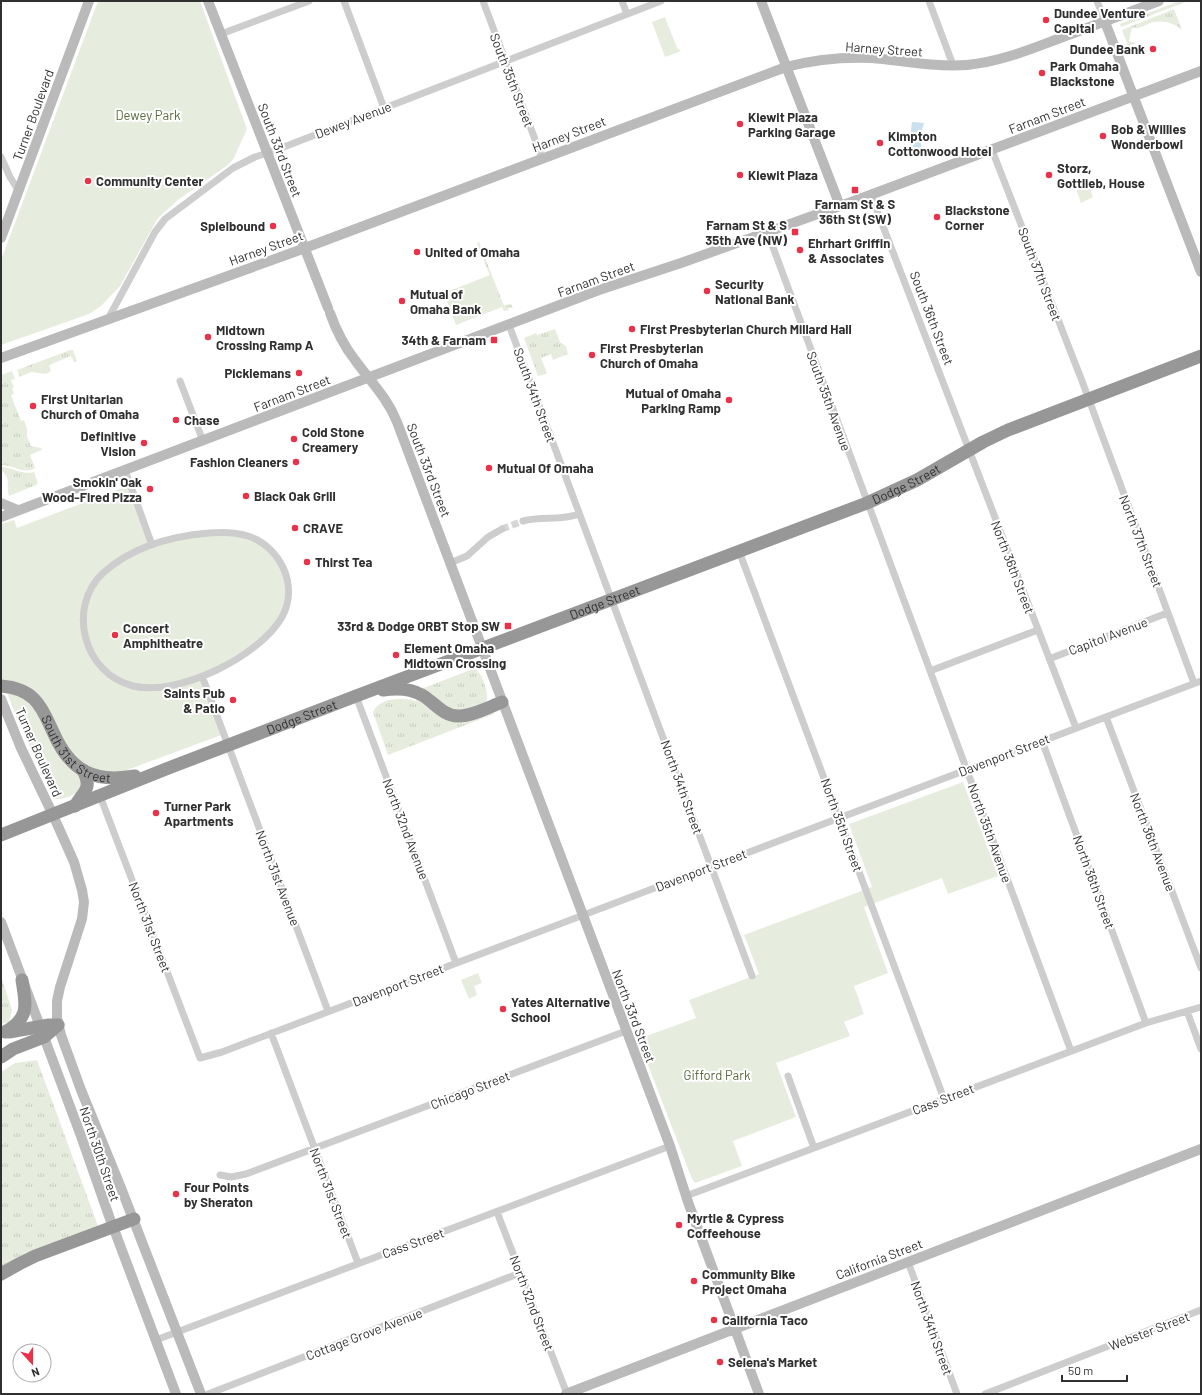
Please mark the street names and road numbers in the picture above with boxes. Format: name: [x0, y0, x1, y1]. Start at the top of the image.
street label: South 35th Street: [487, 31, 537, 129]
street label: Harney Street: [845, 38, 923, 60]
street label: Turner Boulevard: [9, 67, 57, 163]
street label: Farnam Street: [1006, 93, 1088, 137]
street label: Dewey Avenue: [312, 98, 394, 142]
street label: South 33rd Street: [255, 101, 305, 199]
street label: Harney Street: [530, 113, 608, 155]
street label: South 37th Street: [1015, 225, 1065, 323]
street label: Harney Street: [227, 227, 305, 269]
street label: Farnam Street: [555, 258, 637, 300]
street label: South 36th Street: [907, 269, 957, 367]
street label: South 34th Street: [510, 345, 560, 445]
street label: South 35th Avenue: [804, 349, 855, 453]
street label: Farnam Street: [251, 371, 333, 415]
street label: South 33rd Street: [404, 421, 454, 519]
street label: Dodge Street: [869, 460, 943, 508]
street label: North 37th Street: [1116, 492, 1166, 590]
street label: North 36th Street: [988, 518, 1038, 616]
street label: Dodge Street: [567, 581, 642, 623]
street label: Capitol Avenue: [1066, 614, 1150, 658]
street label: Dodge Street: [264, 696, 339, 738]
street label: Turner Boulevard: [12, 705, 66, 799]
street label: South 31st Street: [38, 713, 111, 786]
street label: Davenport Street: [956, 730, 1052, 780]
street label: North 34th Street: [658, 738, 706, 836]
street label: North 32nd Avenue: [379, 776, 433, 882]
street label: North 35th Street: [818, 776, 866, 874]
street label: North 35th Avenue: [965, 781, 1015, 885]
street label: North 36th Avenue: [1127, 791, 1179, 894]
street label: North 31st Avenue: [252, 828, 304, 928]
street label: North 36th Street: [1070, 833, 1118, 931]
street label: Davenport Street: [653, 845, 749, 895]
street label: North 31st Street: [125, 880, 175, 974]
street label: Davenport Street: [350, 960, 446, 1010]
street label: North 33rd Street: [609, 967, 659, 1065]
street label: Chicago Street: [428, 1068, 512, 1112]
street label: Cass Street: [910, 1080, 976, 1118]
street label: North 30th Street: [76, 1105, 124, 1203]
street label: North 31st Street: [306, 1146, 356, 1240]
street label: Cass Street: [380, 1224, 446, 1262]
street label: California Street: [833, 1235, 925, 1283]
street label: North 32nd Street: [506, 1253, 558, 1353]
street label: North 34th Street: [908, 1279, 956, 1377]
street label: Cottage Grove Avenue: [303, 1304, 425, 1364]
street label: Webster Street: [1106, 1308, 1192, 1354]

